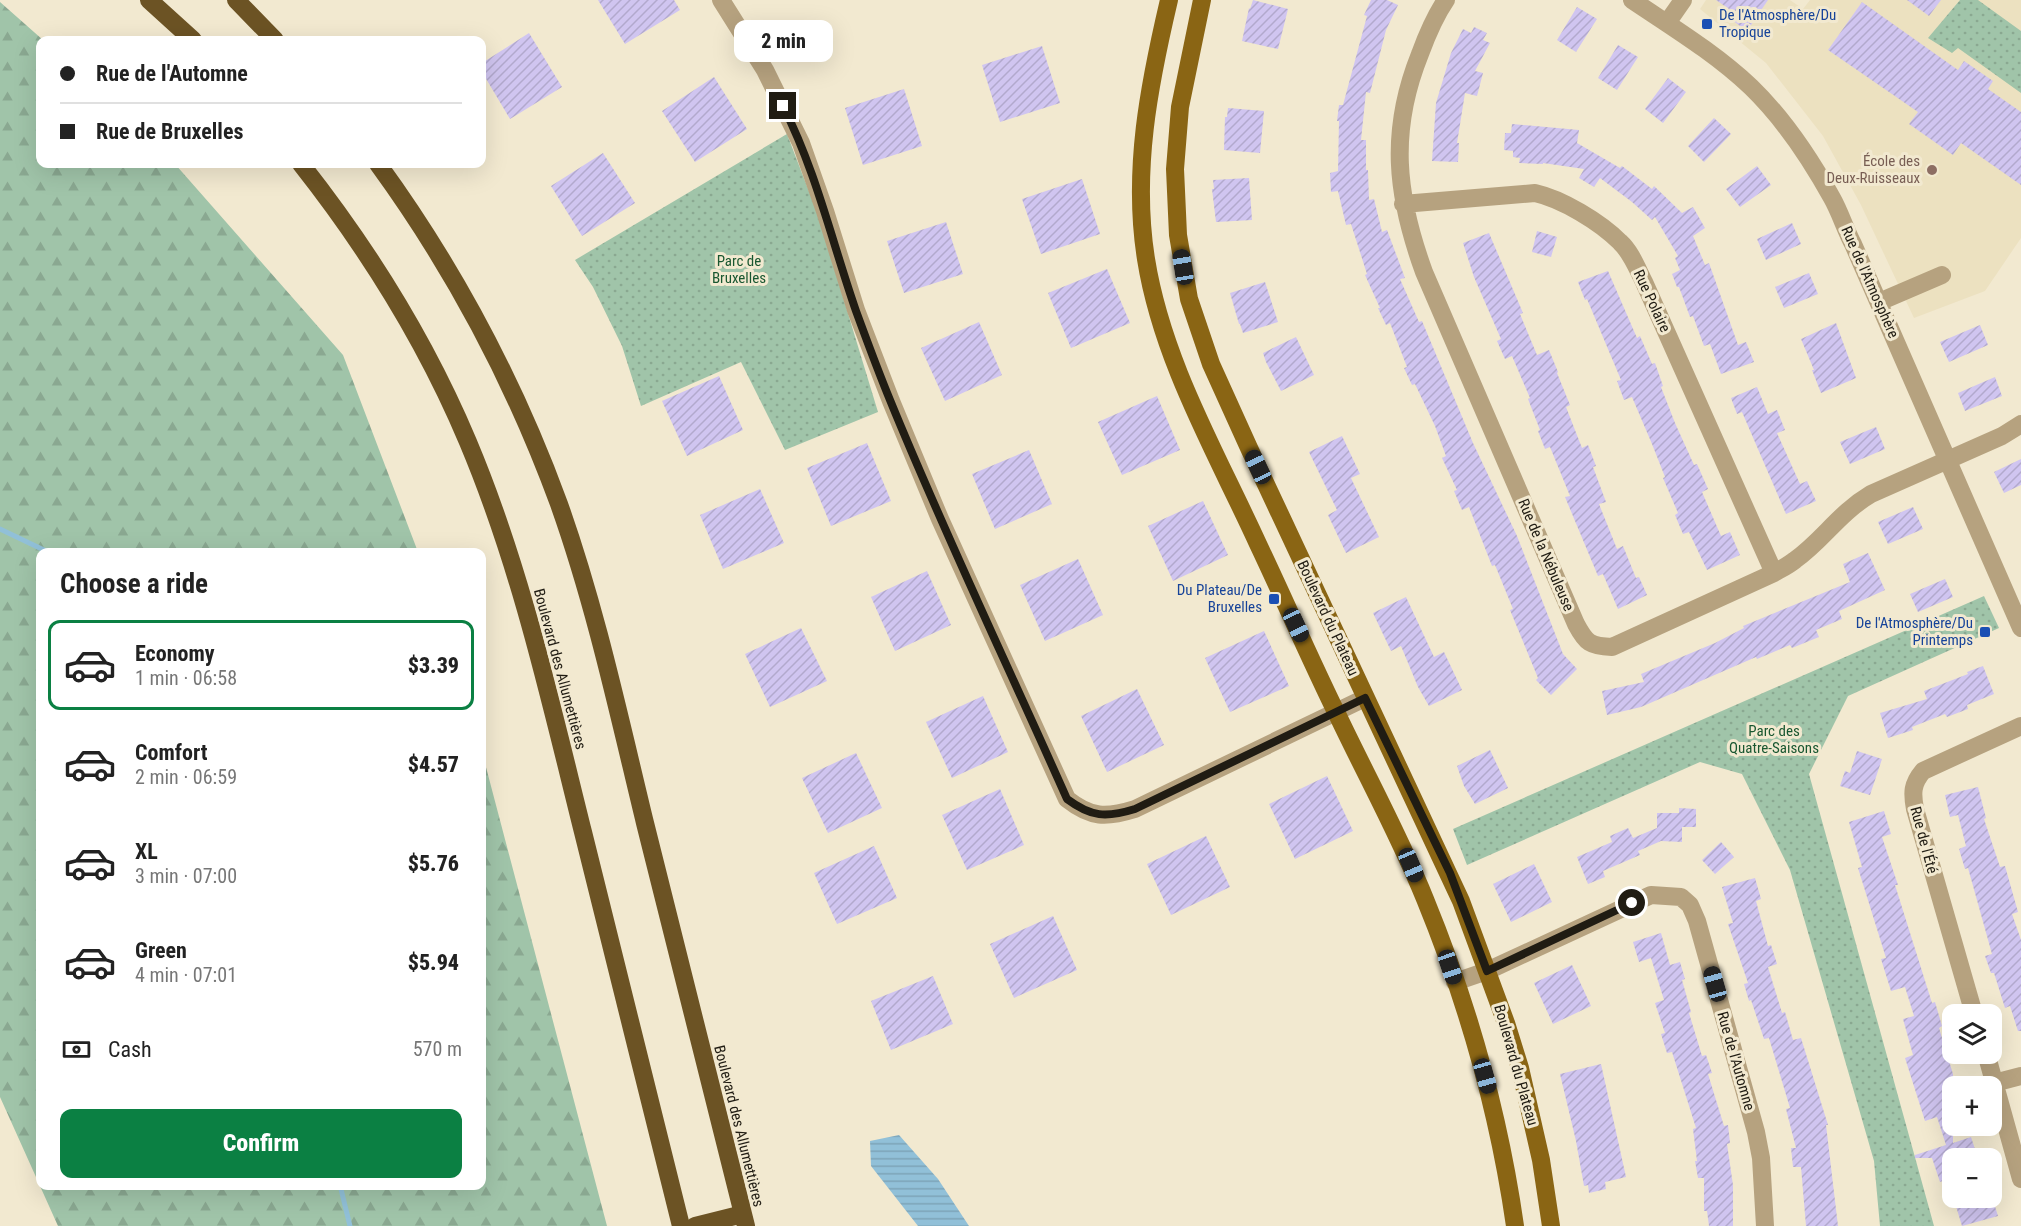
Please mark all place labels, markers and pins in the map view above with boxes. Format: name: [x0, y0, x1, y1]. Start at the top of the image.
place label: De l'Atmosphère/Du Tropique: [1719, 6, 1836, 41]
marker: De l'Atmosphère/Du Tropique: [1700, 17, 1714, 31]
place label: École des Deux-Ruisseaux: [1826, 152, 1920, 187]
marker: École des Deux-Ruisseaux: [1925, 163, 1939, 177]
place label: Du Plateau/De Bruxelles: [1177, 581, 1262, 616]
marker: Du Plateau/De Bruxelles: [1267, 592, 1281, 606]
place label: De l'Atmosphère/Du Printemps: [1856, 614, 1973, 649]
marker: De l'Atmosphère/Du Printemps: [1978, 625, 1992, 639]

